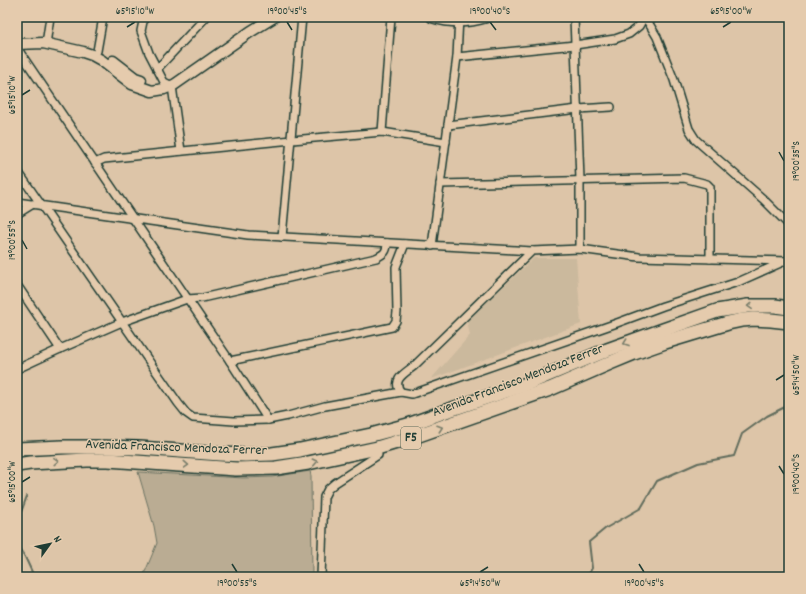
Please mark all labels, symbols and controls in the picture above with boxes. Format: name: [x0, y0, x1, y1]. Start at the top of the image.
text: 65°15'10"W: [116, 5, 154, 19]
text: 19°00'45"S: [267, 5, 307, 19]
text: 19°00'40"S: [470, 5, 510, 19]
text: 65°15'00"W: [710, 5, 752, 19]
text: 65°15'10"W: [6, 76, 20, 114]
text: 19°00'35"S: [790, 141, 804, 181]
text: 19°00'55"S: [6, 220, 20, 260]
one-way arrow: [747, 302, 753, 311]
street label: Avenida Francisco Mendoza Ferrer: [430, 339, 607, 423]
one-way arrow: [623, 339, 630, 347]
text: 65°14'50"W: [790, 355, 804, 395]
one-way arrow: [437, 424, 444, 432]
road number: F5: [401, 427, 421, 449]
street label: Avenida Francisco Mendoza Ferrer: [85, 435, 268, 461]
text: 19°00'40"S: [790, 454, 804, 494]
one-way arrow: [53, 457, 59, 466]
one-way arrow: [312, 458, 318, 466]
text: 65°15'00"W: [6, 461, 20, 503]
one-way arrow: [183, 461, 189, 470]
north arrow: [30, 524, 70, 564]
text: N: [49, 533, 65, 547]
text: 19°00'55"S: [217, 577, 257, 591]
text: 65°14'50"W: [460, 577, 500, 591]
text: 19°00'45"S: [624, 577, 664, 591]

